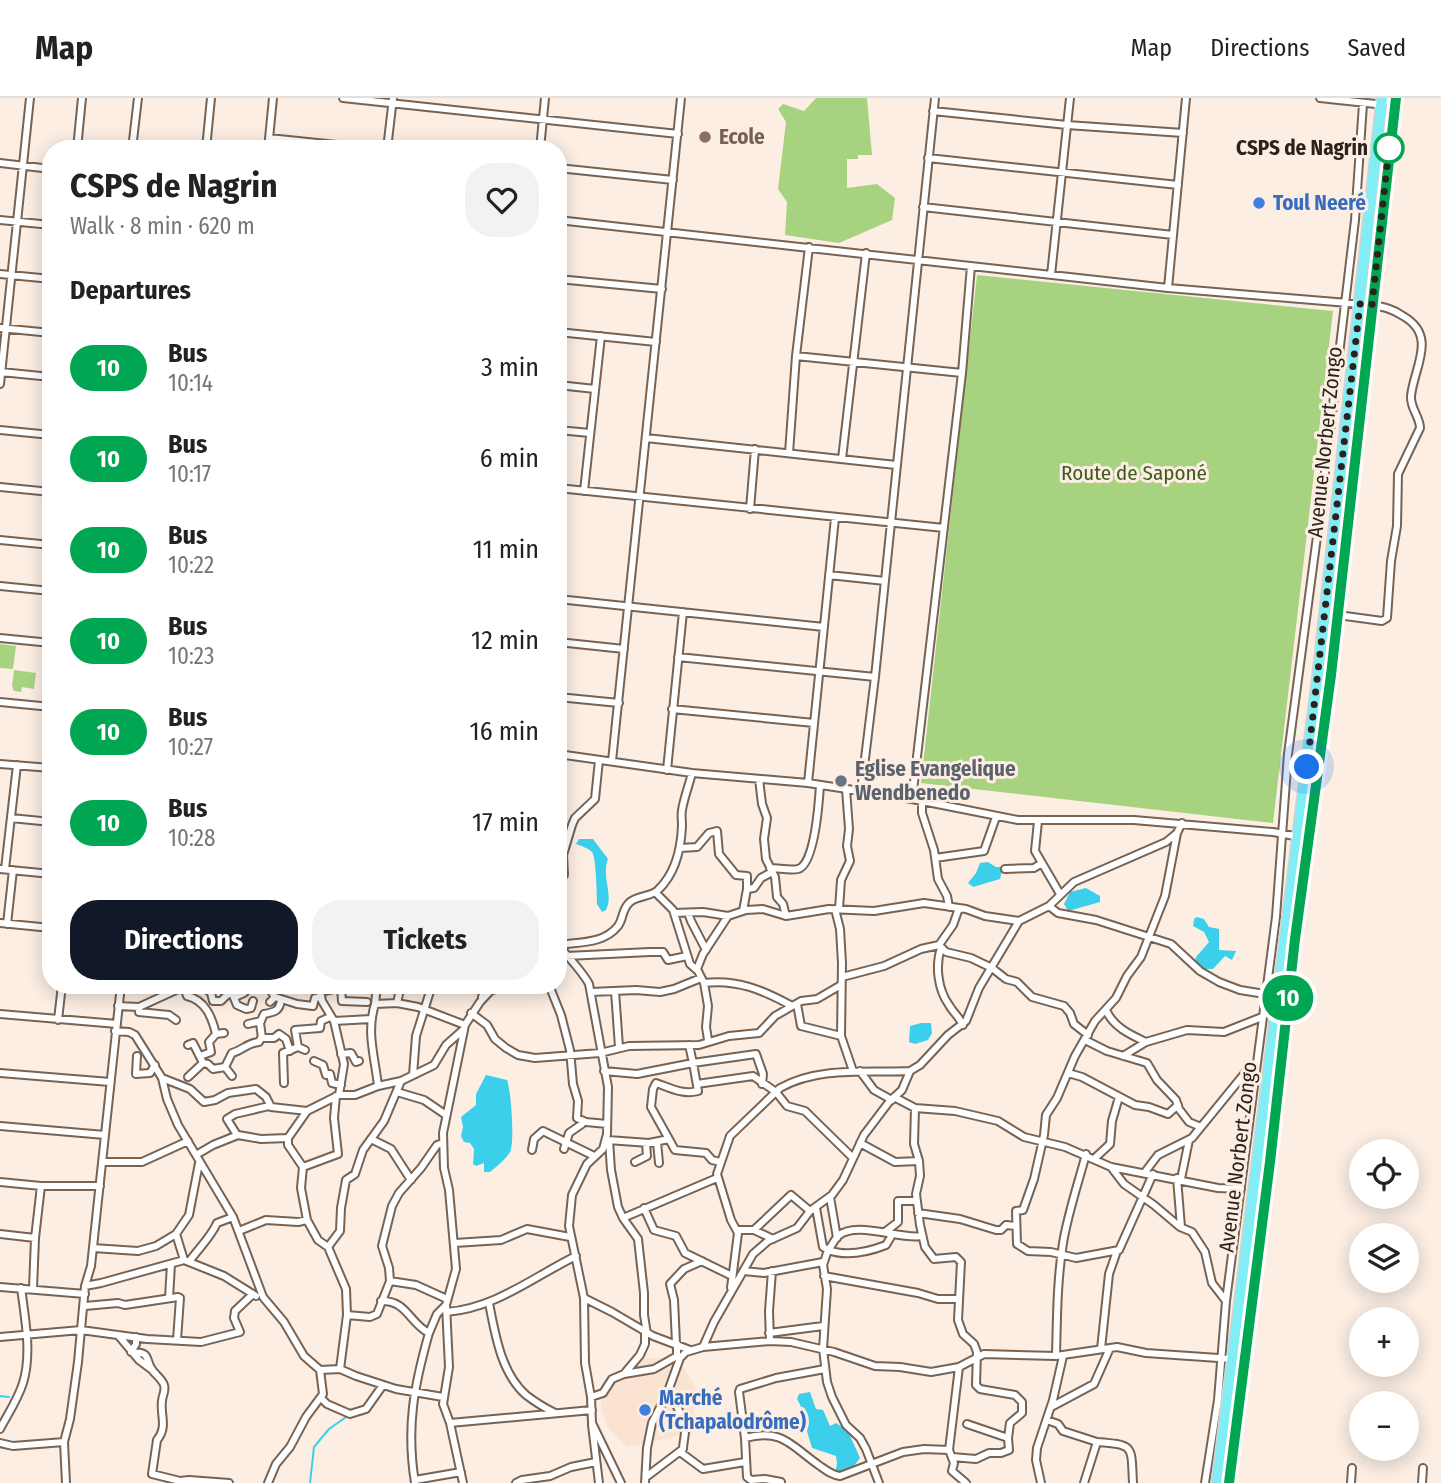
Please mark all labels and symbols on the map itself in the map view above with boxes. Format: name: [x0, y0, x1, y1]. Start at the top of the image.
place label: Ecole: [719, 124, 765, 150]
marker: Ecole: [697, 129, 713, 145]
marker: CSPS de Nagrin: [1374, 133, 1404, 163]
place label: CSPS de Nagrin: [1236, 135, 1368, 161]
place label: Toul Neeré: [1273, 190, 1366, 216]
marker: Toul Neeré: [1251, 195, 1267, 211]
street label: Avenue Norbert Zongo: [1302, 345, 1348, 539]
park label: Route de Saponé: [1061, 460, 1207, 486]
your location: [1289, 749, 1324, 784]
place label: Eglise Evangelique Wendbenedo: [855, 756, 1016, 806]
marker: Eglise Evangelique Wendbenedo: [833, 773, 849, 789]
line badge: 10: [1256, 975, 1320, 1021]
street label: Avenue Norbert Zongo: [1213, 1060, 1263, 1254]
place label: Marché (Tchapalodrôme): [659, 1385, 806, 1435]
marker: Marché (Tchapalodrôme): [637, 1402, 653, 1418]

